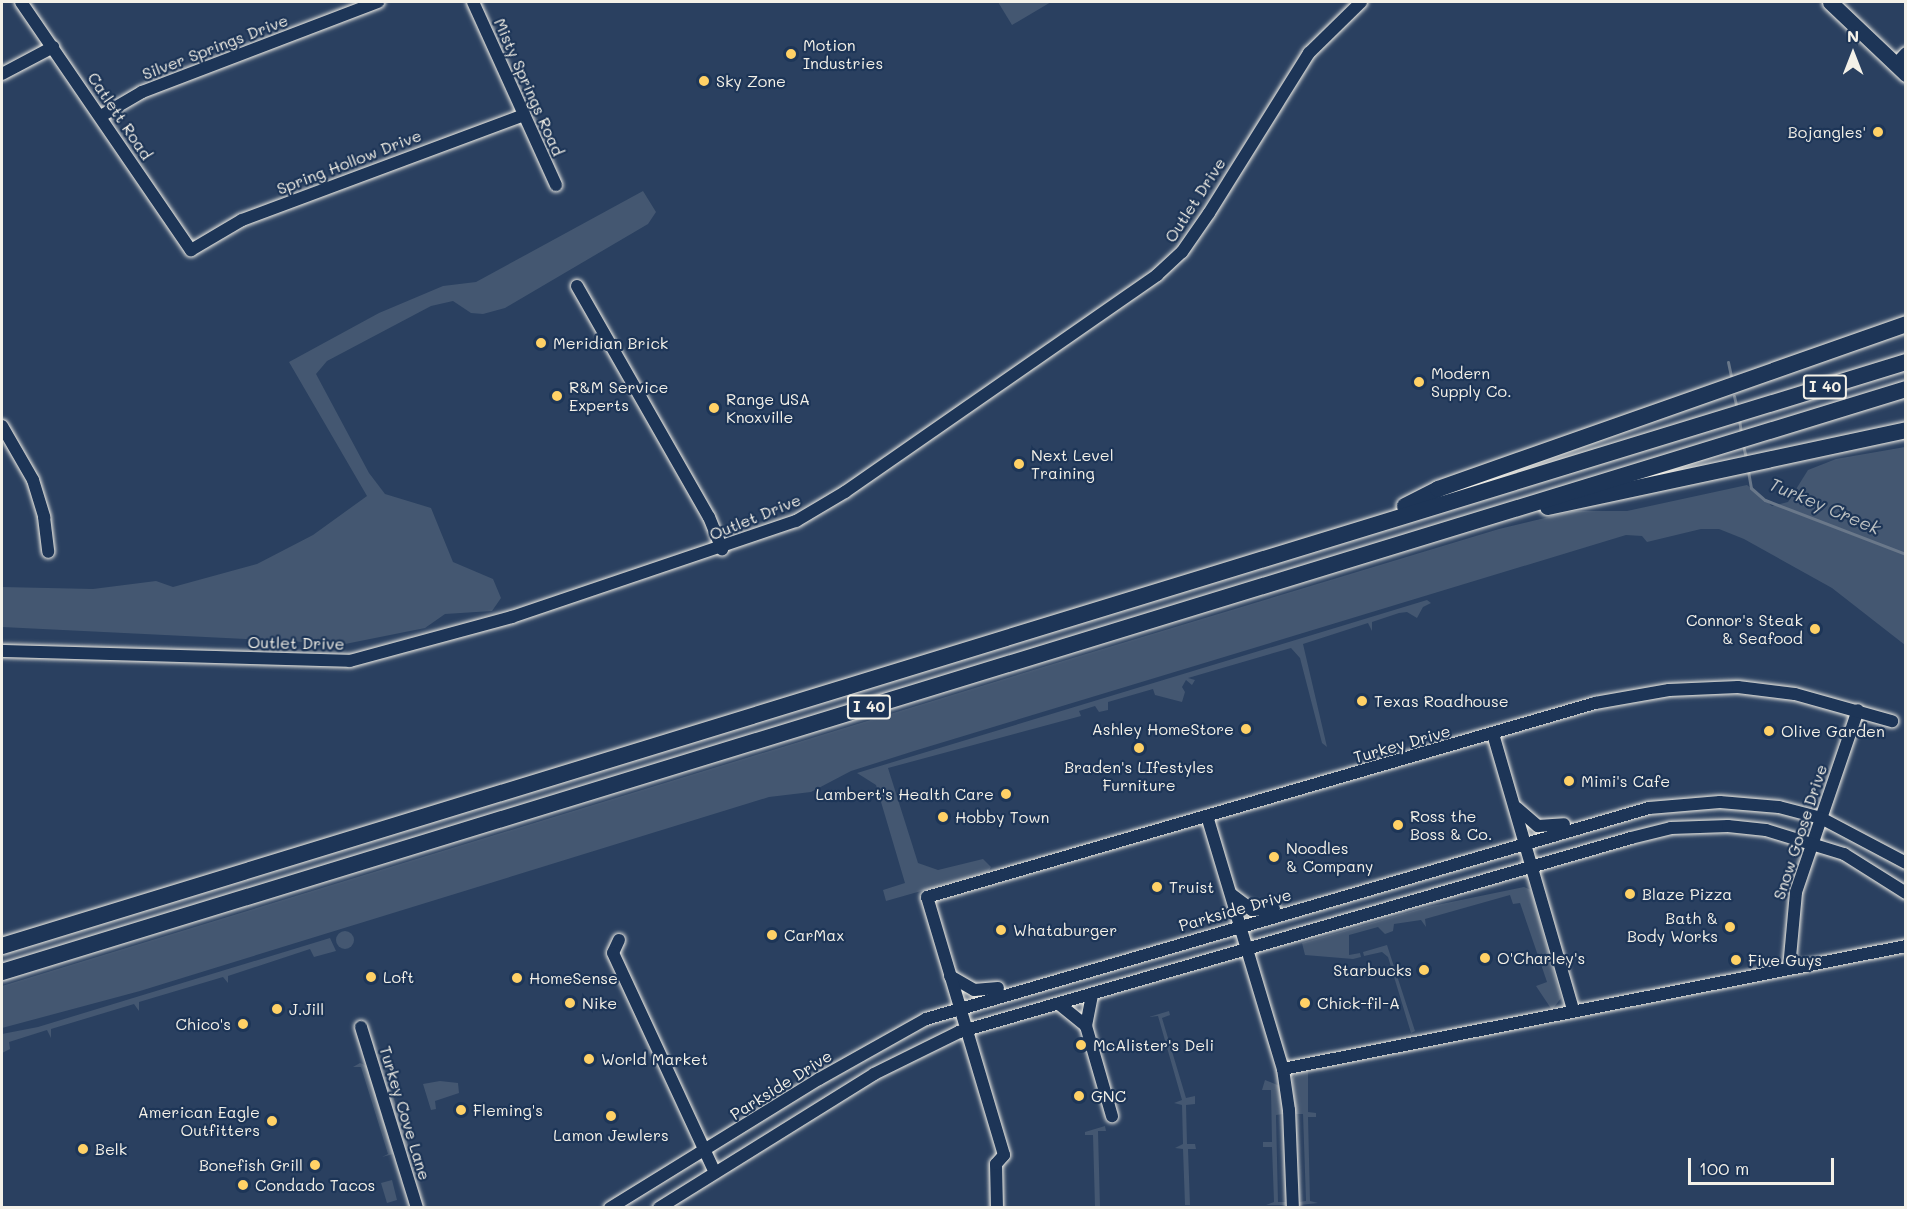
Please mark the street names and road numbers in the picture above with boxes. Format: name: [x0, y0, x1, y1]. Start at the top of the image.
street label: Silver Springs Drive: [139, 10, 291, 84]
street label: Misty Springs Road: [490, 15, 568, 159]
street label: Catlett Road: [84, 69, 156, 163]
street label: Spring Hollow Drive: [274, 126, 424, 198]
street label: Outlet Drive: [1161, 154, 1229, 246]
road number: I 40: [1802, 375, 1848, 399]
street label: Outlet Drive: [707, 490, 803, 544]
street label: Outlet Drive: [247, 633, 345, 653]
road number: I 40: [846, 695, 892, 719]
street label: Turkey Drive: [1351, 721, 1453, 767]
street label: Snow Goose Drive: [1769, 762, 1831, 902]
street label: Parkside Drive: [1176, 885, 1294, 935]
street label: Turkey Cove Lane: [375, 1044, 435, 1182]
street label: Parkside Drive: [727, 1046, 835, 1124]

